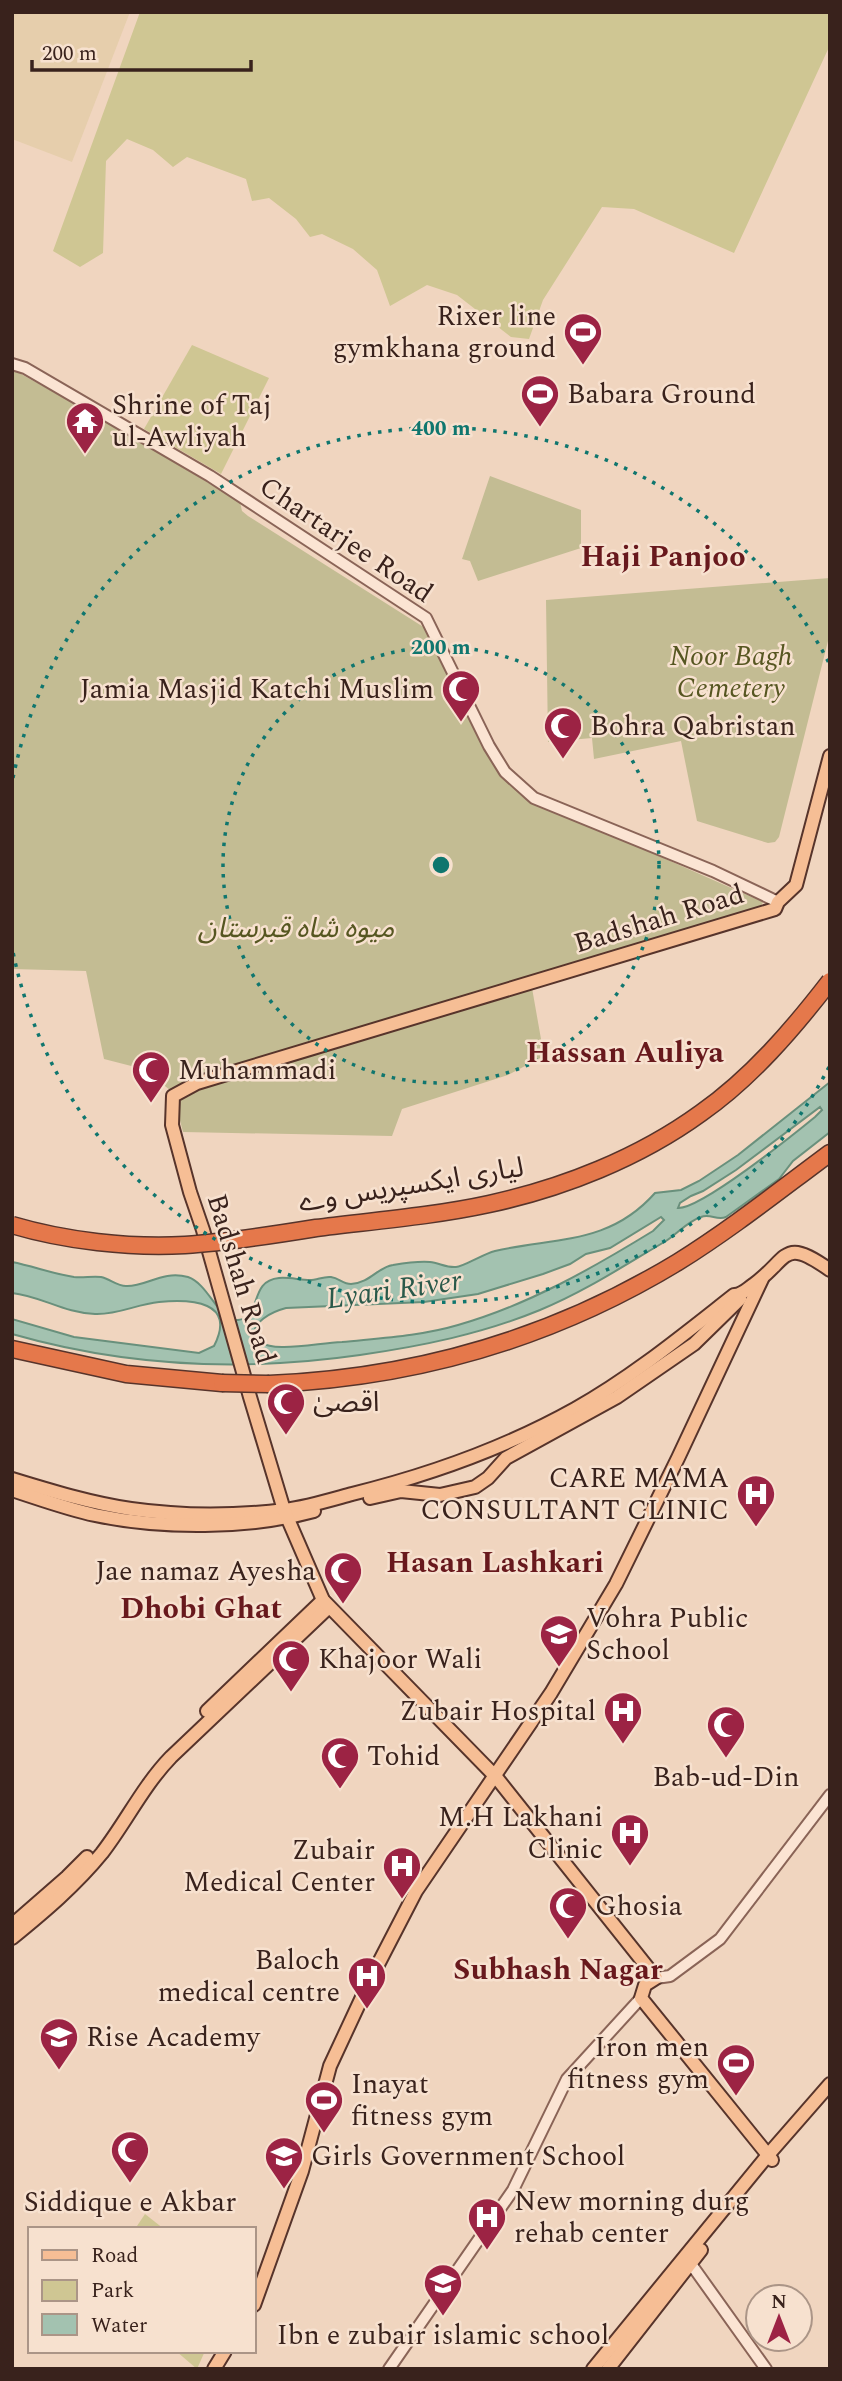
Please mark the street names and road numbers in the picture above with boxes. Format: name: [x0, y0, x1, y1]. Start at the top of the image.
street label: Chartarjee Road: [250, 466, 442, 614]
street label: Badshah Road: [569, 873, 749, 965]
street label: لیاری ایکسپریس وے: [295, 1146, 527, 1224]
street label: Badshah Road: [195, 1189, 287, 1369]

